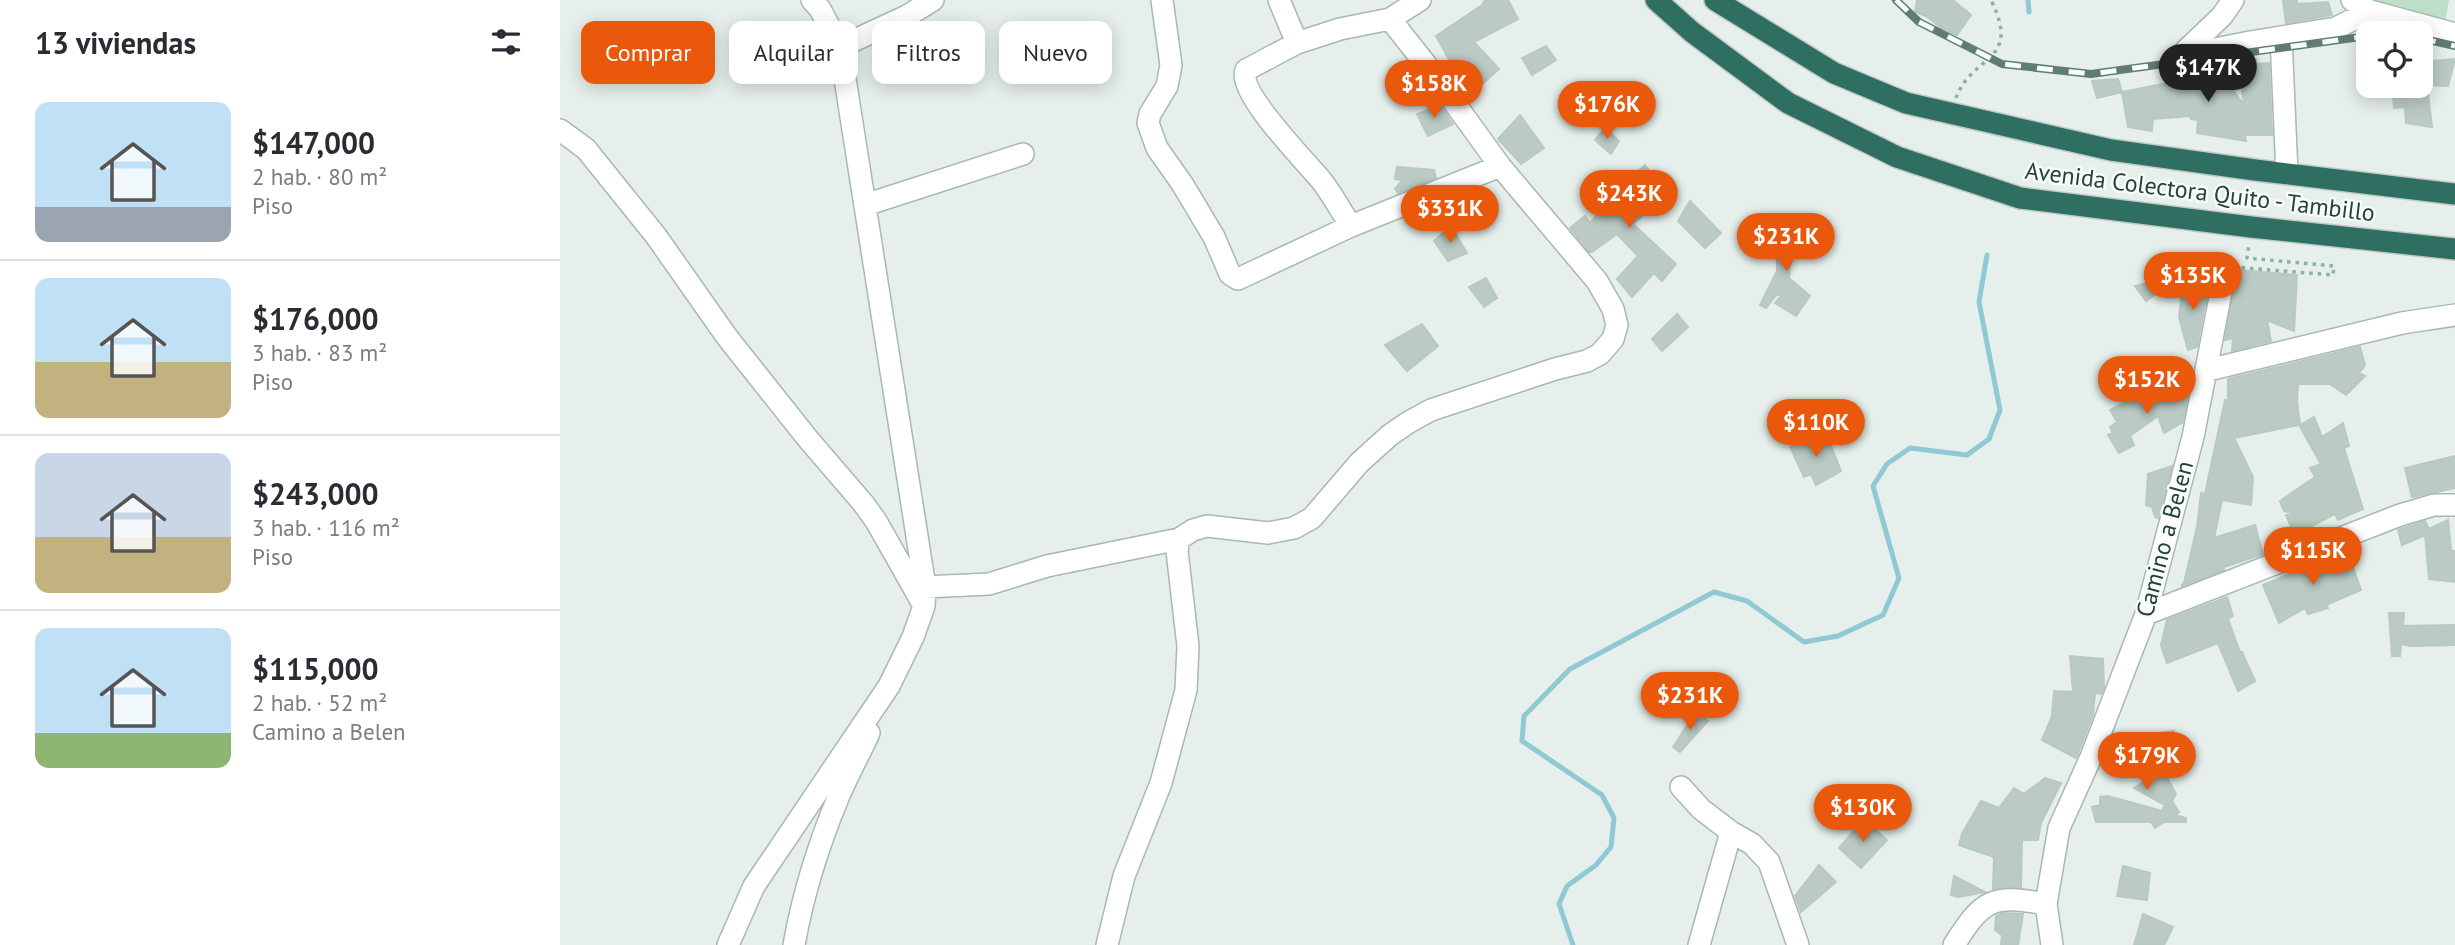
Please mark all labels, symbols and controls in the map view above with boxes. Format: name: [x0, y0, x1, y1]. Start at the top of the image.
chip: Comprar: [581, 21, 715, 84]
chip: Alquilar: [729, 21, 858, 84]
chip: Filtros: [872, 21, 985, 84]
chip: Nuevo: [999, 21, 1112, 84]
map controls: [2356, 21, 2433, 98]
button: locate: [2356, 21, 2433, 98]
text: 13 viviendas: [35, 23, 196, 62]
icon: filters: [487, 23, 525, 61]
pin: $147K: [2159, 44, 2257, 104]
text: $147K: [2175, 52, 2241, 81]
pin: $158K: [1385, 60, 1483, 120]
text: $158K: [1401, 68, 1467, 97]
pin: $176K: [1558, 82, 1656, 141]
text: $176K: [1574, 89, 1640, 118]
text: $147,000: [252, 123, 375, 162]
icon: home: [91, 130, 175, 214]
street label: Avenida Colectora Quito - Tambillo: [2023, 155, 2377, 228]
text: 2 hab. · 80 m²: [252, 162, 387, 191]
pin: $243K: [1580, 170, 1678, 230]
text: $243K: [1596, 178, 1662, 207]
pin: $331K: [1401, 186, 1499, 245]
text: Piso: [252, 191, 293, 220]
text: $331K: [1417, 193, 1483, 222]
pin: $231K: [1737, 214, 1835, 273]
text: $231K: [1753, 221, 1819, 250]
pin: $135K: [2144, 252, 2242, 312]
text: $135K: [2160, 260, 2226, 289]
text: $176,000: [252, 299, 379, 338]
icon: home: [91, 306, 175, 390]
text: 3 hab. · 83 m²: [252, 338, 387, 367]
pin: $152K: [2098, 356, 2196, 416]
text: $152K: [2114, 364, 2180, 393]
text: Piso: [252, 367, 293, 396]
pin: $110K: [1767, 400, 1865, 459]
text: $110K: [1783, 407, 1849, 436]
street label: Camino a Belen: [2129, 457, 2200, 620]
text: $243,000: [252, 474, 379, 513]
icon: home: [91, 481, 175, 565]
text: 3 hab. · 116 m²: [252, 513, 400, 542]
pin: $115K: [2264, 528, 2362, 587]
text: $115K: [2280, 535, 2346, 564]
text: Piso: [252, 542, 293, 571]
text: $115,000: [252, 649, 379, 688]
icon: home: [91, 656, 175, 740]
pin: $231K: [1641, 672, 1739, 732]
text: $231K: [1657, 680, 1723, 709]
text: 2 hab. · 52 m²: [252, 688, 387, 717]
text: Camino a Belen: [252, 717, 406, 746]
pin: $179K: [2098, 732, 2196, 792]
text: $179K: [2114, 740, 2180, 769]
pin: $130K: [1814, 784, 1912, 844]
text: $130K: [1830, 792, 1896, 821]

